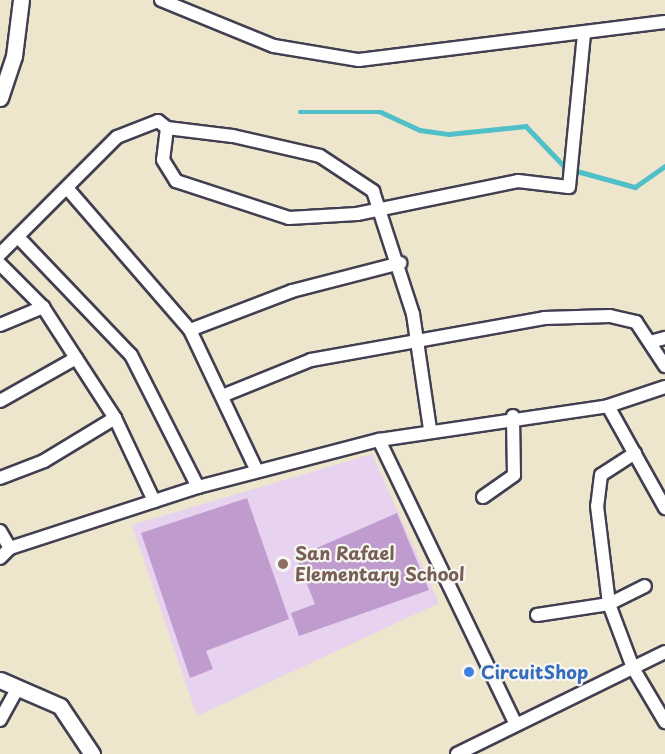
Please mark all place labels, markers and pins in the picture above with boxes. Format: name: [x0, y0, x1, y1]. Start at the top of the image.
place label: San Rafael Elementary School: [295, 543, 465, 586]
marker: San Rafael Elementary School: [276, 557, 290, 571]
place label: CircuitShop: [481, 661, 588, 683]
marker: CircuitShop: [462, 665, 476, 679]

